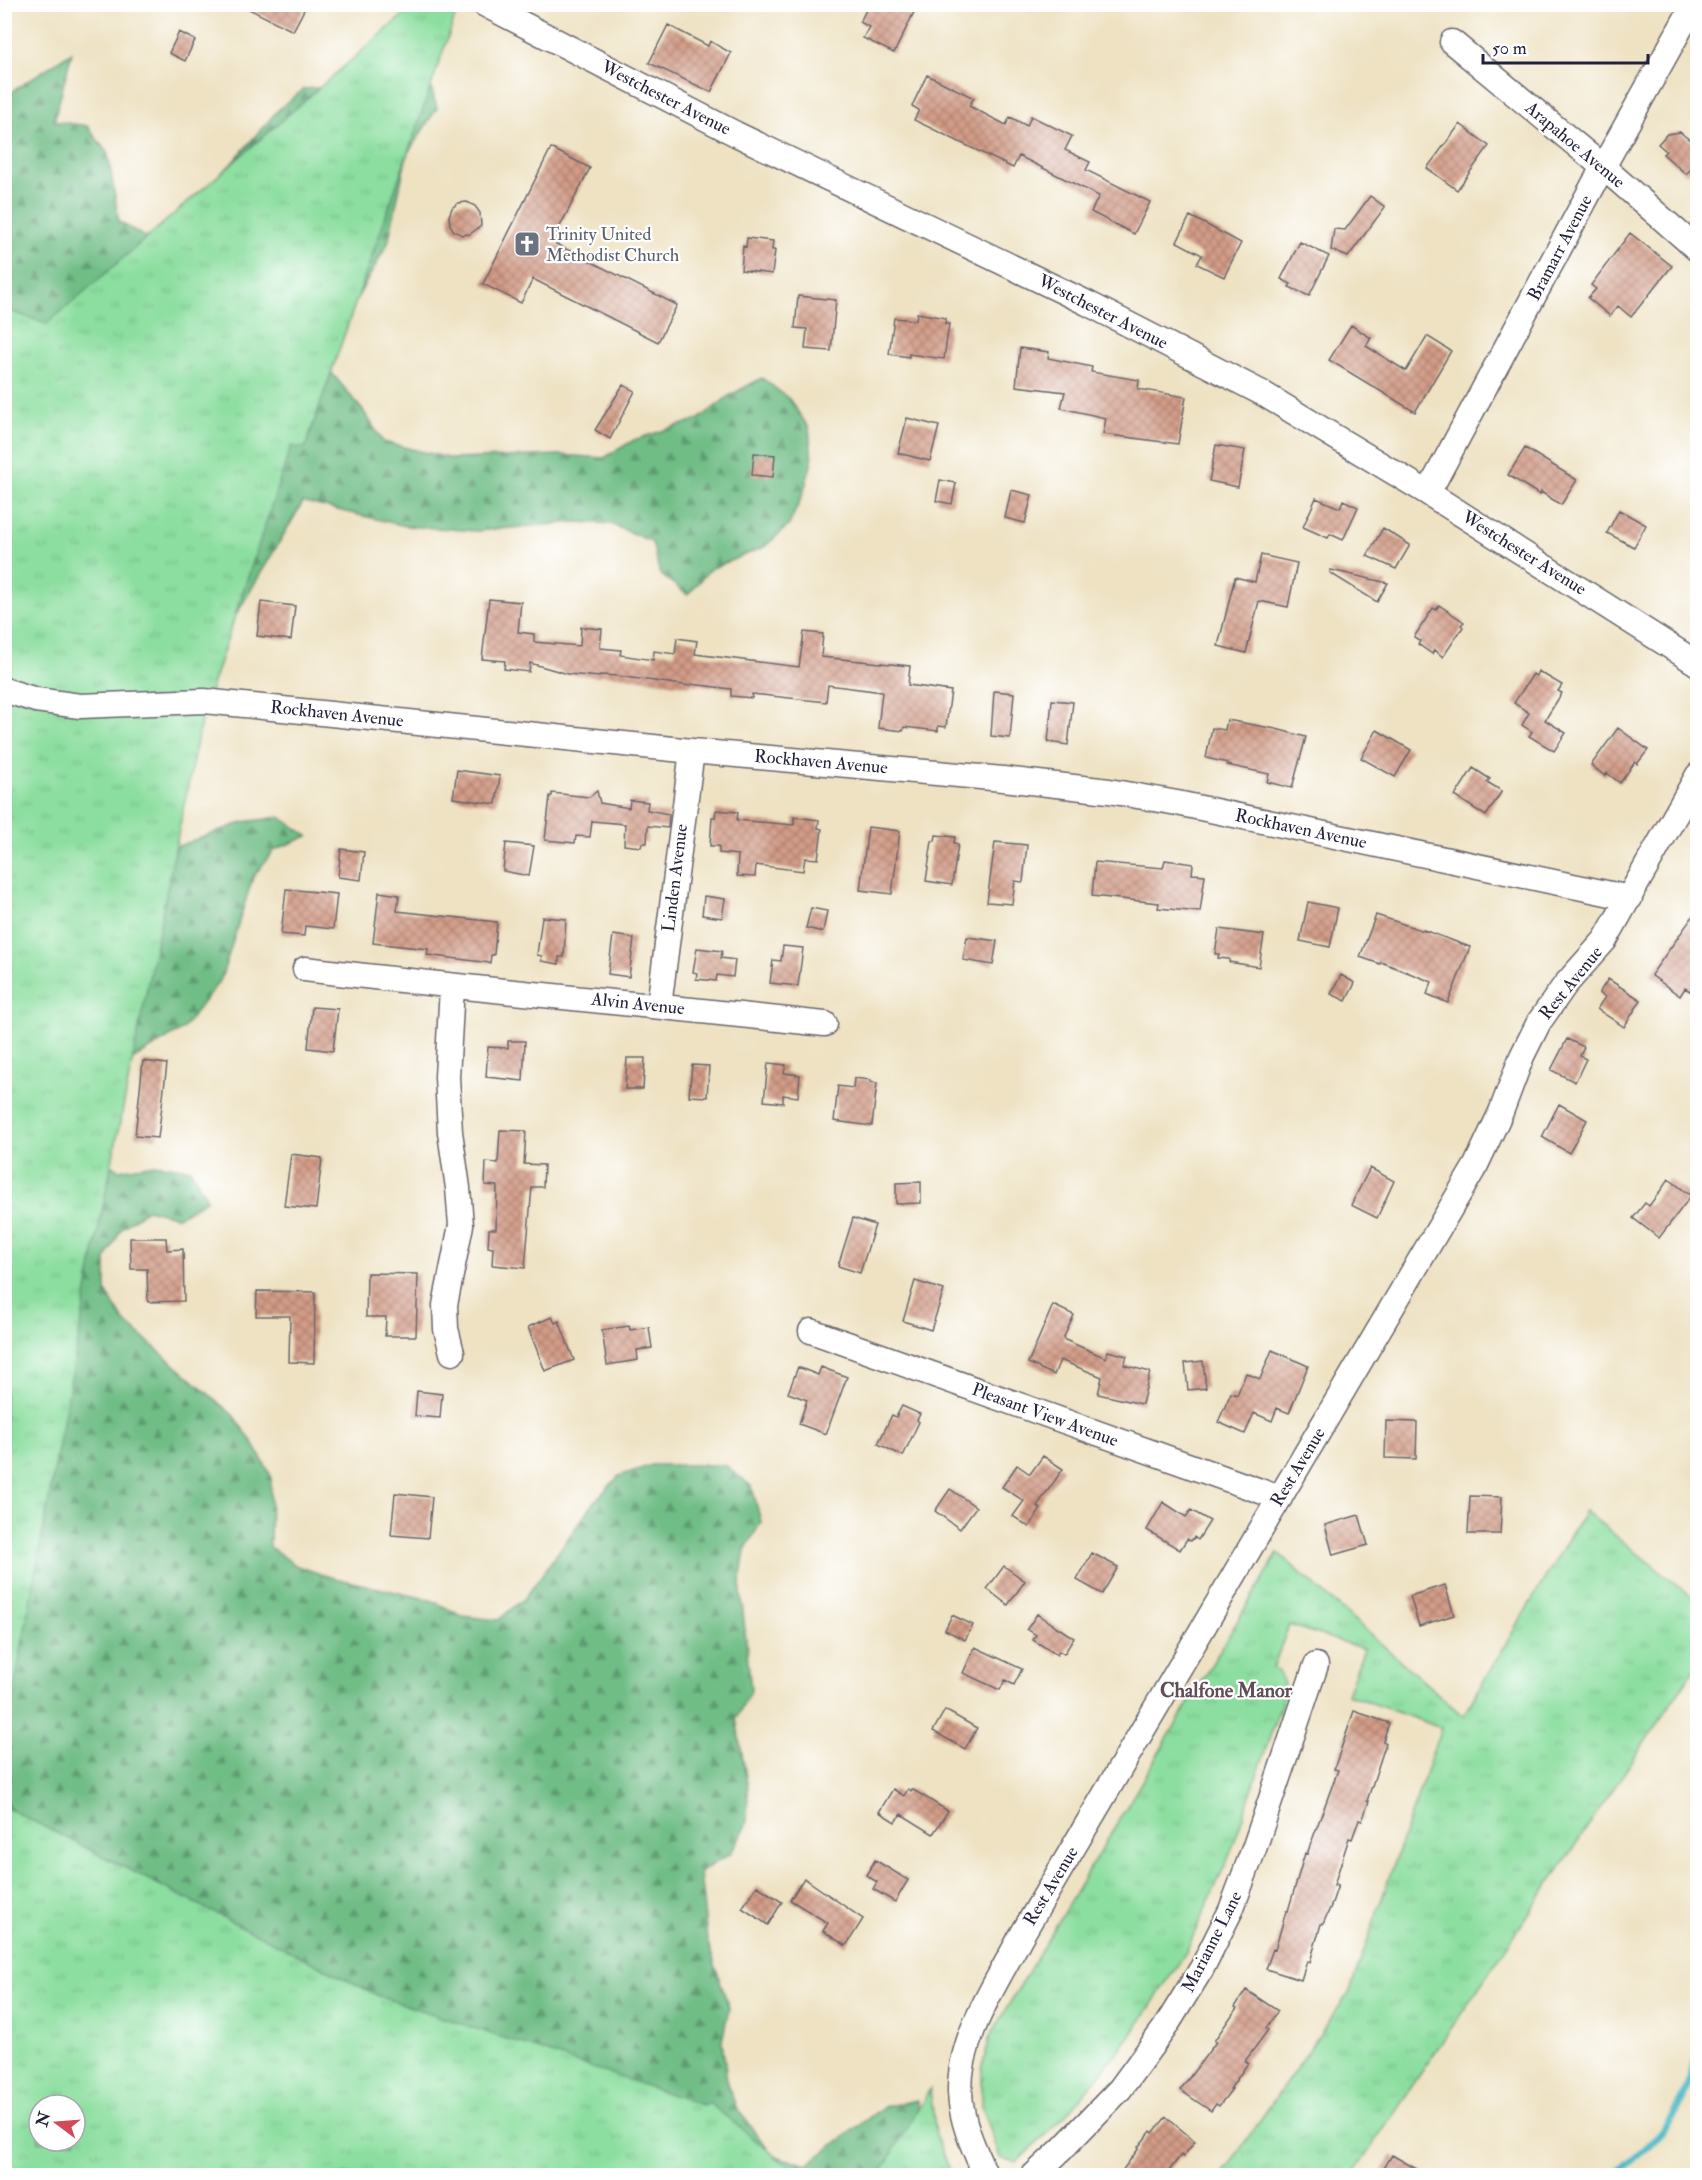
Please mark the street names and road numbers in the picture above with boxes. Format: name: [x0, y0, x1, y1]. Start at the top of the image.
street label: Westchester Avenue: [596, 55, 735, 141]
street label: Arapahoe Avenue: [1520, 96, 1630, 194]
street label: Bramarr Avenue: [1523, 191, 1598, 305]
street label: Westchester Avenue: [1033, 269, 1172, 355]
street label: Westchester Avenue: [1457, 505, 1591, 601]
street label: Rockhaven Avenue: [269, 696, 405, 732]
street label: Rockhaven Avenue: [753, 745, 889, 779]
street label: Rockhaven Avenue: [1233, 804, 1369, 854]
street label: Linden Avenue: [657, 822, 693, 933]
street label: Rest Avenue: [1534, 941, 1608, 1025]
street label: Alvin Avenue: [589, 988, 686, 1020]
street label: Pleasant View Avenue: [969, 1378, 1122, 1452]
street label: Rest Avenue: [1265, 1423, 1331, 1511]
street label: Rest Avenue: [1018, 1842, 1084, 1930]
street label: Marianne Lane: [1177, 1887, 1248, 1997]

